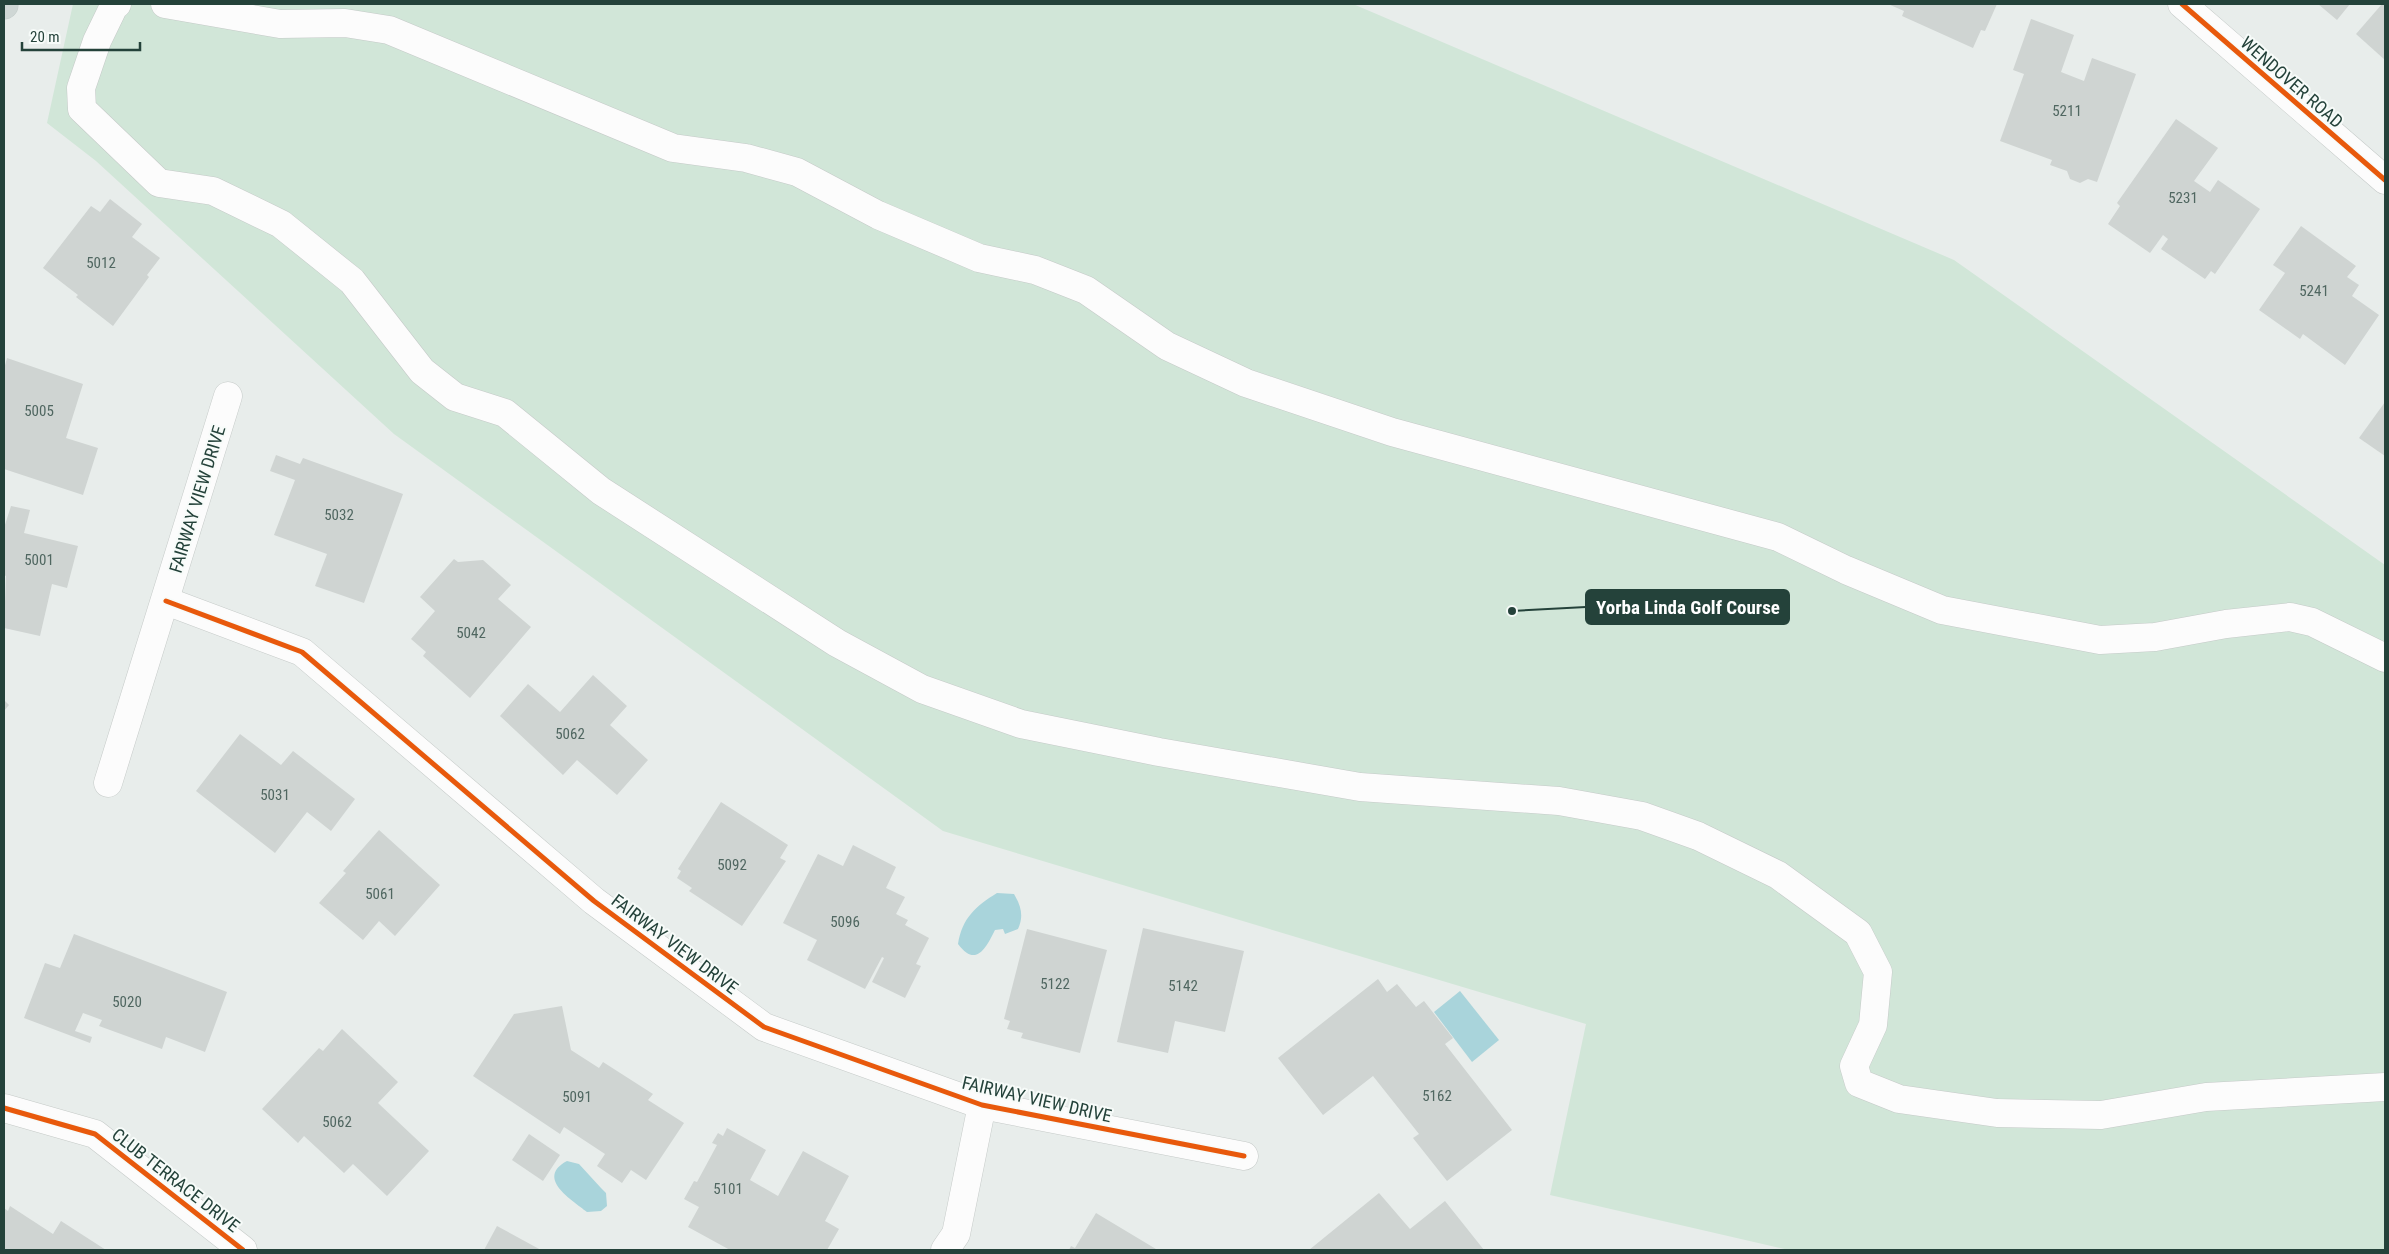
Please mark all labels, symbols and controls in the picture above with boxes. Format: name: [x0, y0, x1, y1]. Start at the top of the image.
scale bar: [22, 20, 140, 52]
text: 20 m: [30, 28, 60, 46]
street label: WENDOVER ROAD: [2237, 32, 2347, 132]
house number: 5211: [2052, 102, 2082, 120]
house number: 5231: [2168, 189, 2198, 207]
house number: 5012: [86, 254, 116, 272]
house number: 5241: [2299, 282, 2329, 300]
house number: 5005: [24, 402, 54, 420]
street label: FAIRWAY VIEW DRIVE: [165, 423, 229, 575]
house number: 5032: [324, 506, 354, 524]
house number: 5001: [24, 551, 54, 569]
callout: Yorba Linda Golf Course: [1586, 590, 1789, 624]
text: Yorba Linda Golf Course: [1596, 596, 1780, 619]
house number: 5042: [456, 624, 486, 642]
house number: 5062: [555, 725, 585, 743]
house number: 5031: [260, 786, 290, 804]
house number: 5092: [717, 856, 747, 874]
house number: 5061: [365, 885, 395, 903]
street label: FAIRWAY VIEW DRIVE: [608, 890, 742, 998]
house number: 5096: [830, 913, 860, 931]
house number: 5122: [1040, 975, 1070, 993]
house number: 5142: [1168, 977, 1198, 995]
house number: 5020: [112, 993, 142, 1011]
street label: FAIRWAY VIEW DRIVE: [960, 1072, 1114, 1126]
house number: 5162: [1422, 1087, 1452, 1105]
house number: 5091: [562, 1088, 592, 1106]
house number: 5062: [322, 1113, 352, 1131]
street label: CLUB TERRACE DRIVE: [108, 1124, 244, 1236]
house number: 5101: [713, 1180, 743, 1198]

